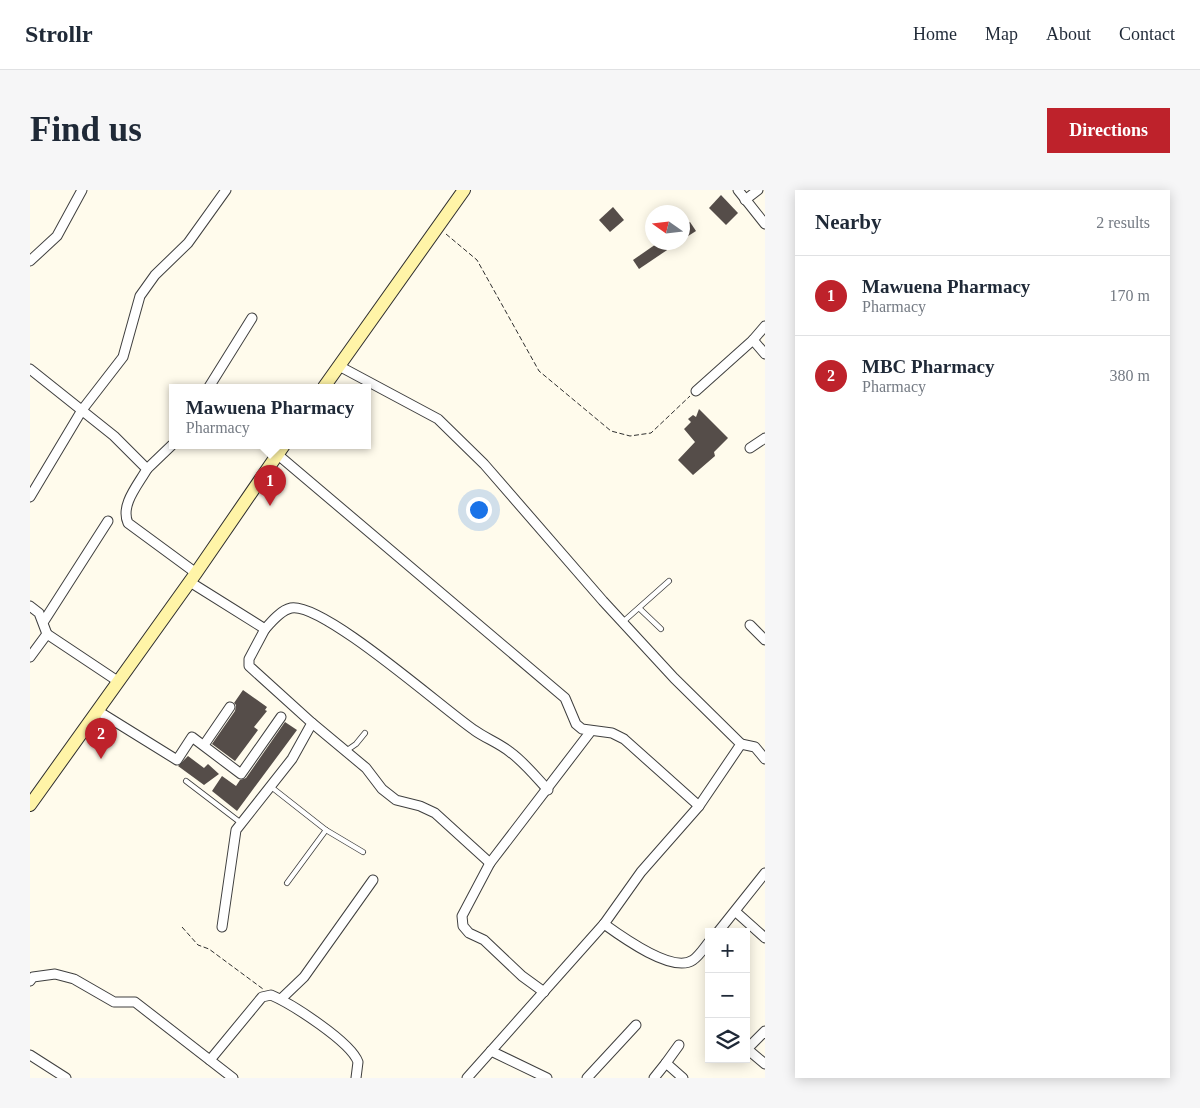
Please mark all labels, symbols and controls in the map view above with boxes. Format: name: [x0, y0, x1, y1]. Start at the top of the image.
text: Strollr: [25, 21, 93, 47]
text: Home: [913, 24, 957, 44]
text: Map: [985, 24, 1018, 44]
text: About: [1046, 24, 1091, 44]
text: Contact: [1119, 24, 1175, 44]
button: Directions: [1047, 108, 1170, 153]
text: Find us: [30, 110, 142, 149]
north arrow: [645, 205, 690, 250]
text: Nearby: [815, 210, 882, 234]
text: 2 results: [1096, 214, 1150, 231]
text: Mawuena Pharmacy: [862, 276, 1030, 297]
text: 1: [827, 287, 835, 304]
text: 170 m: [1110, 287, 1150, 304]
text: Pharmacy: [862, 298, 926, 315]
text: MBC Pharmacy: [862, 356, 994, 377]
text: 2: [827, 367, 835, 384]
text: 380 m: [1110, 367, 1150, 384]
text: Pharmacy: [862, 378, 926, 395]
popup: [169, 384, 371, 449]
text: Mawuena Pharmacy: [186, 397, 354, 418]
text: Pharmacy: [186, 419, 250, 436]
pin: 1: [254, 465, 286, 506]
your location: [466, 497, 492, 523]
pin: 2: [85, 718, 117, 759]
map controls: [705, 928, 750, 1063]
button: +: [705, 928, 750, 973]
button: −: [705, 973, 750, 1018]
button: layers: [705, 1018, 750, 1063]

